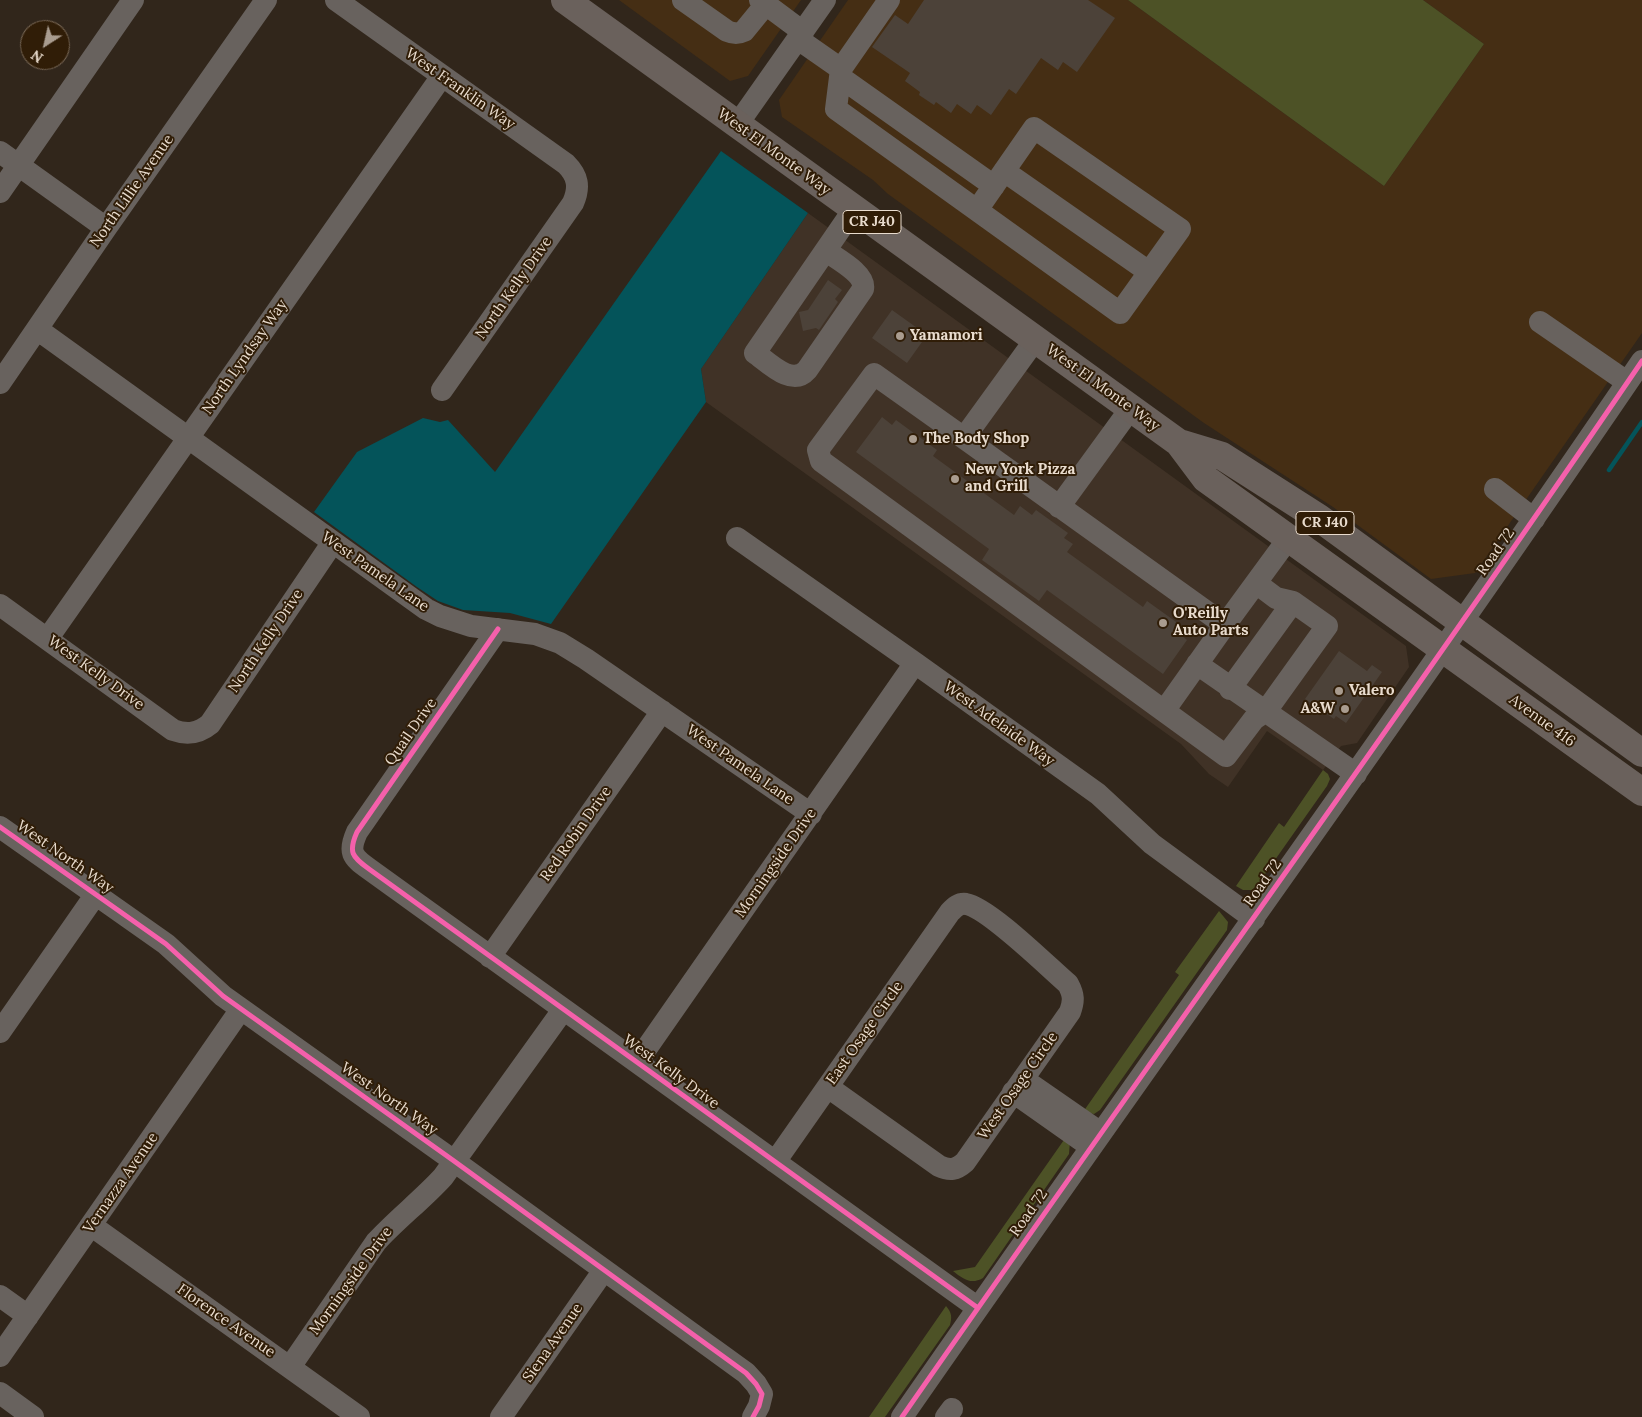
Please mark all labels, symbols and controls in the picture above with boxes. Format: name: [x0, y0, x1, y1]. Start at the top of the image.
north arrow: [20, 20, 70, 70]
street label: West Franklin Way: [402, 44, 518, 134]
text: N: [27, 46, 47, 67]
street label: West El Monte Way: [714, 105, 834, 199]
street label: North Lillie Avenue: [86, 131, 178, 251]
road number: CR J40: [843, 210, 901, 233]
street label: North Kelly Drive: [472, 233, 556, 343]
street label: North Lyndsay Way: [199, 296, 291, 418]
place label: Yamamori: [910, 327, 983, 345]
marker: Yamamori: [894, 330, 906, 342]
street label: West El Monte Way: [1043, 341, 1163, 435]
place label: The Body Shop: [923, 430, 1029, 448]
marker: The Body Shop: [907, 433, 919, 445]
place label: New York Pizza and Grill: [965, 461, 1075, 496]
marker: New York Pizza and Grill: [949, 473, 961, 485]
road number: CR J40: [1296, 512, 1354, 534]
street label: Road 72: [1473, 525, 1519, 579]
street label: West Pamela Lane: [318, 528, 432, 616]
street label: North Kelly Drive: [225, 586, 307, 696]
place label: O'Reilly Auto Parts: [1173, 605, 1249, 640]
marker: O'Reilly Auto Parts: [1157, 617, 1169, 629]
street label: West Kelly Drive: [44, 632, 148, 714]
street label: West Adelaide Way: [940, 678, 1058, 770]
place label: Valero: [1349, 682, 1395, 700]
marker: Valero: [1333, 685, 1345, 697]
street label: Avenue 416: [1506, 691, 1578, 751]
street label: Quail Drive: [381, 695, 441, 769]
place label: A&W: [1300, 700, 1335, 718]
marker: A&W: [1339, 703, 1351, 715]
street label: West Pamela Lane: [683, 721, 797, 809]
street label: Red Robin Drive: [537, 783, 615, 885]
street label: Morningside Drive: [732, 805, 820, 921]
street label: West North Way: [13, 817, 117, 897]
street label: Road 72: [1240, 856, 1286, 910]
street label: East Osage Circle: [823, 978, 907, 1088]
street label: West Osage Circle: [974, 1029, 1062, 1143]
street label: West Kelly Drive: [619, 1031, 723, 1113]
street label: West North Way: [337, 1059, 441, 1139]
street label: Vernazza Avenue: [80, 1129, 162, 1237]
street label: Road 72: [1006, 1186, 1052, 1240]
street label: Morningside Drive: [306, 1223, 396, 1339]
street label: Florence Avenue: [173, 1280, 279, 1362]
street label: Siena Avenue: [519, 1300, 587, 1386]

